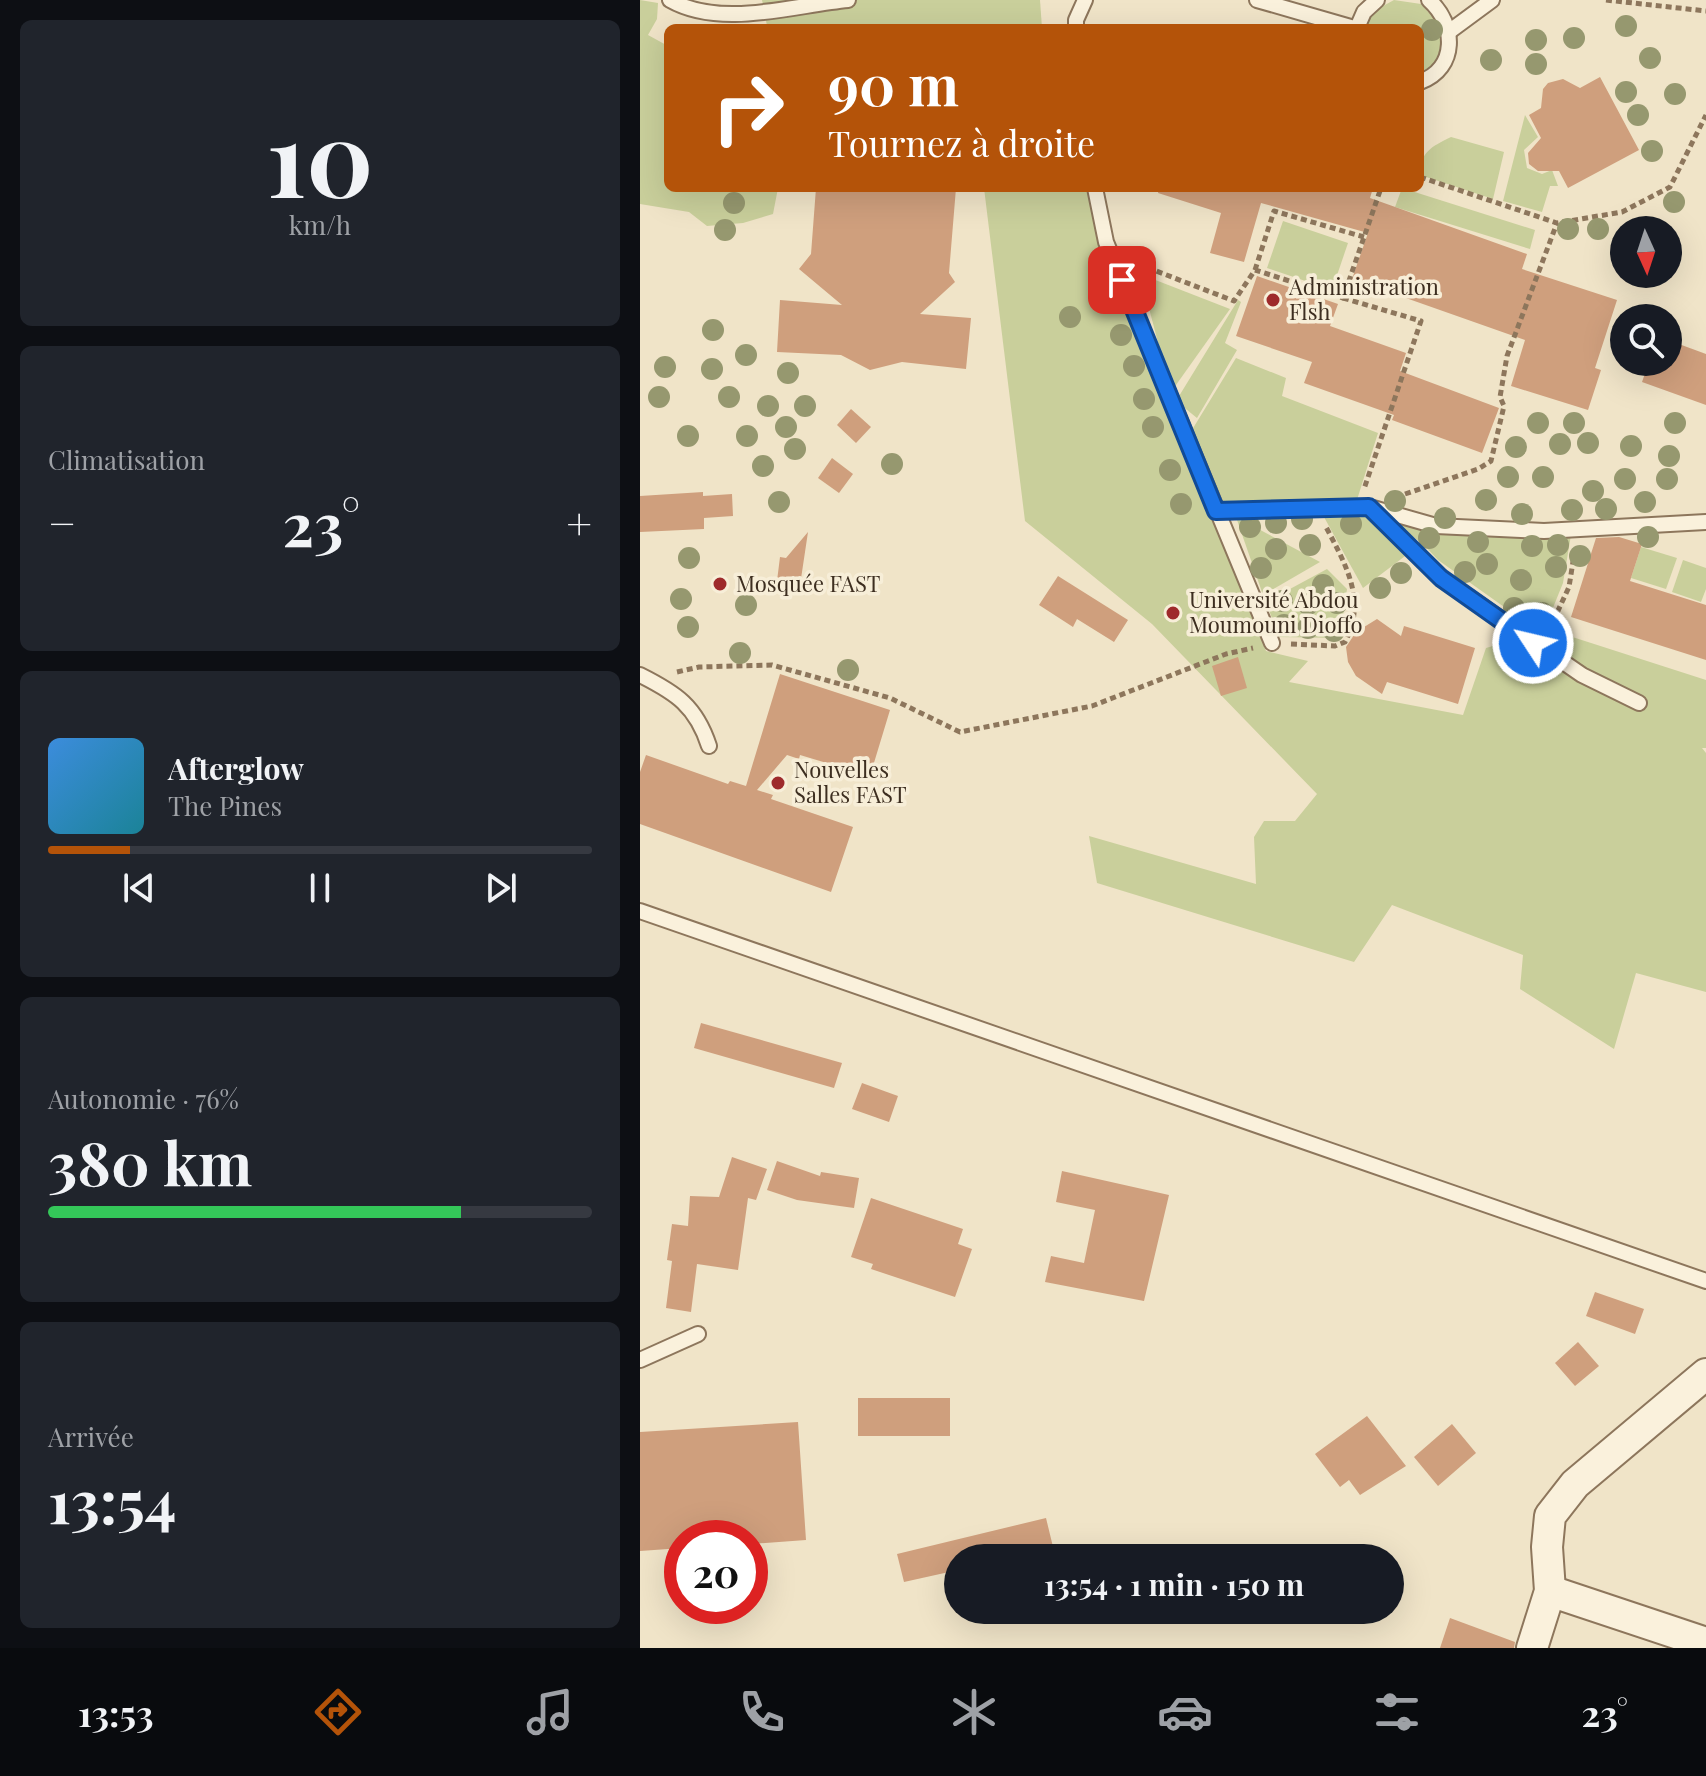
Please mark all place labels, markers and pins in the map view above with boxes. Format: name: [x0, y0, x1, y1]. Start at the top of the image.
pin: [1088, 246, 1156, 314]
place label: Administration Flsh: [1288, 271, 1439, 326]
marker: Administration Flsh: [1264, 291, 1282, 309]
place label: Mosquée FAST: [736, 568, 881, 598]
marker: Mosquée FAST: [711, 575, 729, 593]
place label: Université Abdou Moumouni Dioffo: [1189, 584, 1363, 639]
marker: Université Abdou Moumouni Dioffo: [1164, 604, 1182, 622]
place label: Nouvelles Salles FAST: [794, 754, 907, 809]
marker: Nouvelles Salles FAST: [769, 774, 787, 792]

